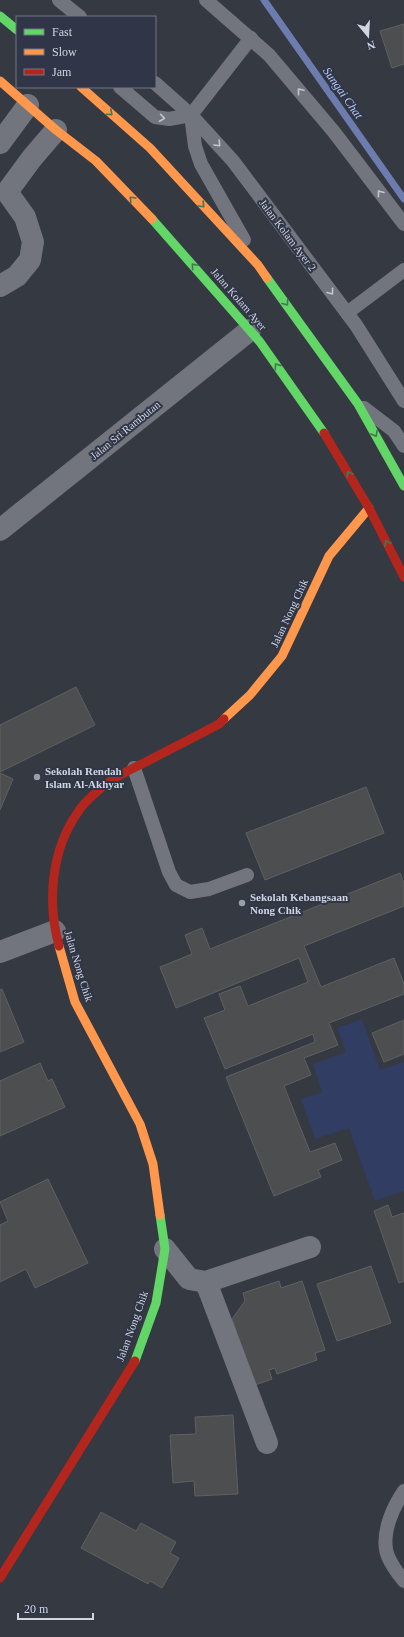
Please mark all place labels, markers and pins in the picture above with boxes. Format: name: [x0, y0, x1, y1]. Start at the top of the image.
place label: Sekolah Rendah Islam Al-Akhyar: [45, 765, 124, 790]
marker: Sekolah Rendah Islam Al-Akhyar: [32, 772, 42, 782]
place label: Sekolah Kebangsaan Nong Chik: [250, 891, 348, 916]
marker: Sekolah Kebangsaan Nong Chik: [237, 898, 247, 908]

